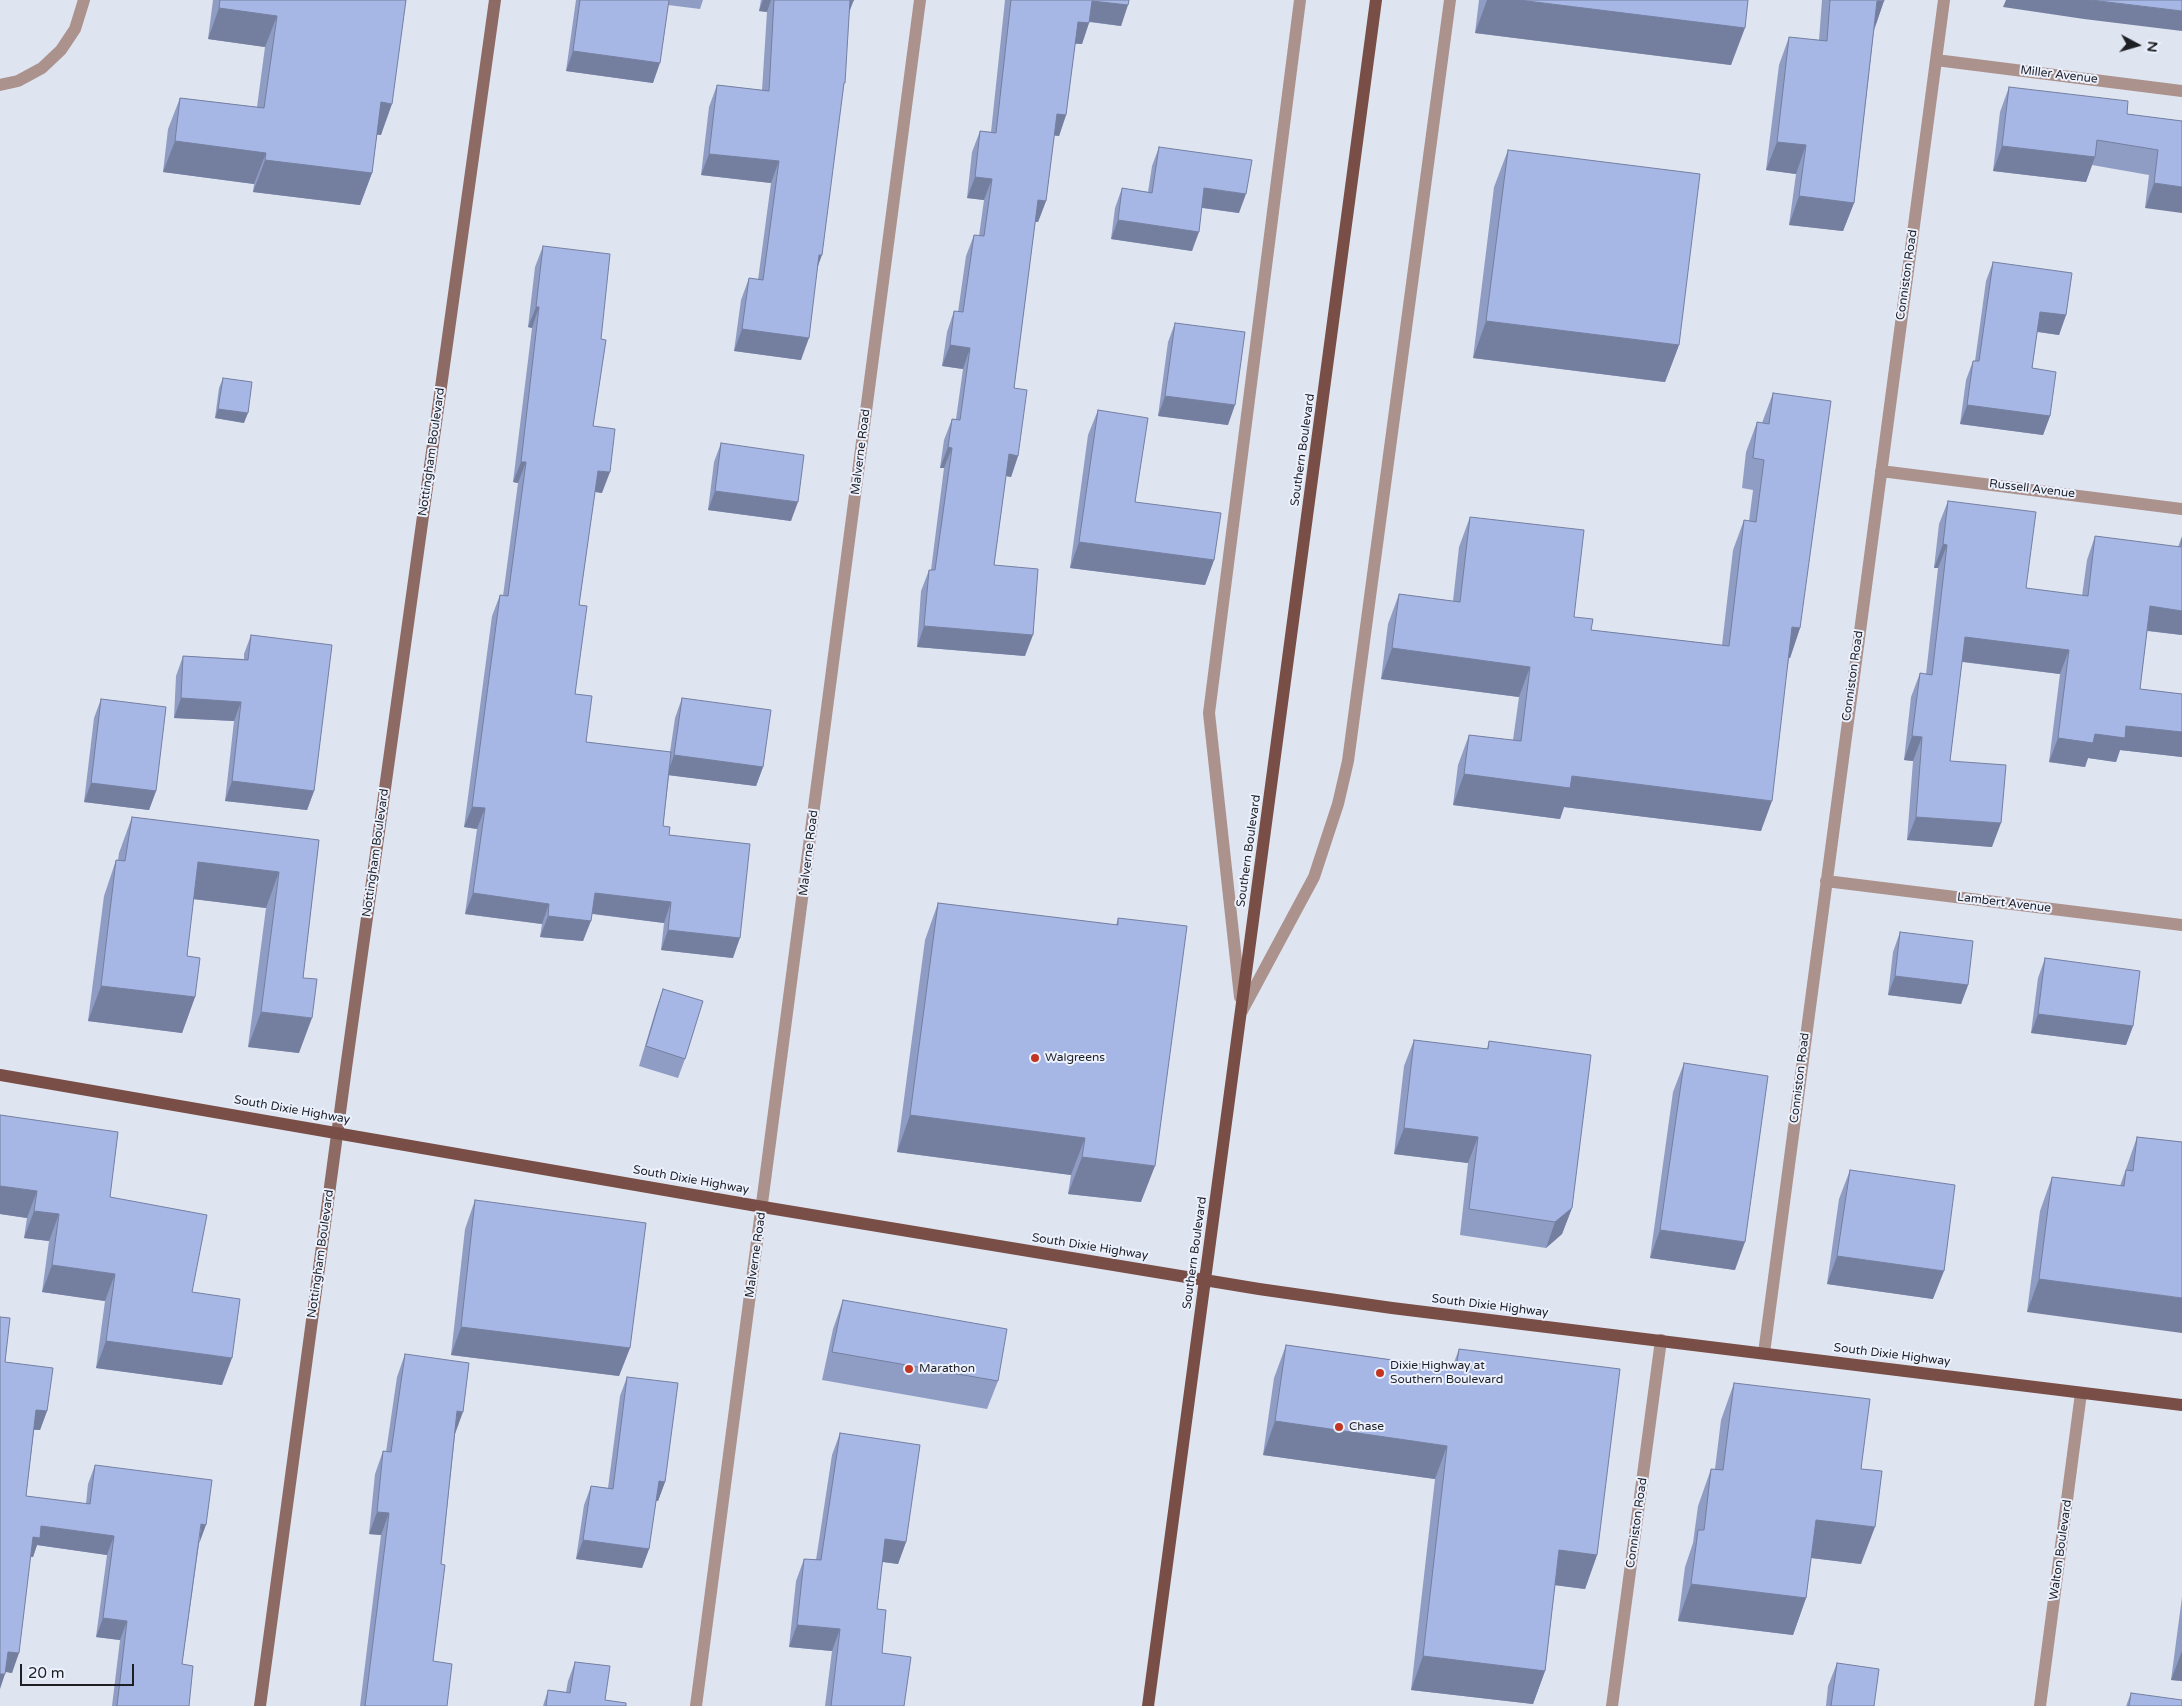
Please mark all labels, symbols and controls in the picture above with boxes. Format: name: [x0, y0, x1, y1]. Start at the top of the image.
north arrow: [2112, 20, 2162, 70]
text: N: [2143, 40, 2161, 53]
street label: Miller Avenue: [2019, 63, 2099, 87]
street label: Conniston Road: [1894, 229, 1920, 321]
street label: Nottingham Boulevard: [416, 387, 448, 517]
street label: Southern Boulevard: [1288, 393, 1318, 507]
street label: Malverne Road: [849, 408, 873, 496]
street label: Russell Avenue: [1988, 477, 2076, 501]
street label: Conniston Road: [1840, 630, 1866, 722]
street label: Nottingham Boulevard: [360, 788, 392, 918]
street label: Southern Boulevard: [1234, 794, 1264, 908]
street label: Malverne Road: [797, 809, 821, 897]
street label: Lambert Avenue: [1956, 890, 2052, 916]
street label: Conniston Road: [1787, 1032, 1813, 1124]
place label: Walgreens: [1045, 1051, 1105, 1065]
marker: Walgreens: [1029, 1052, 1041, 1064]
street label: South Dixie Highway: [233, 1093, 351, 1127]
street label: South Dixie Highway: [632, 1163, 750, 1197]
street label: Nottingham Boulevard: [305, 1189, 337, 1319]
street label: Southern Boulevard: [1180, 1196, 1210, 1310]
street label: Malverne Road: [743, 1211, 769, 1299]
street label: South Dixie Highway: [1031, 1231, 1149, 1263]
street label: South Dixie Highway: [1431, 1292, 1549, 1320]
street label: South Dixie Highway: [1833, 1341, 1951, 1369]
place label: Dixie Highway at Southern Boulevard: [1390, 1359, 1503, 1387]
place label: Marathon: [919, 1362, 975, 1376]
marker: Marathon: [903, 1363, 915, 1375]
marker: Dixie Highway at Southern Boulevard: [1374, 1367, 1386, 1379]
place label: Chase: [1349, 1420, 1384, 1434]
marker: Chase: [1333, 1421, 1345, 1433]
street label: Conniston Road: [1624, 1477, 1650, 1569]
street label: Walton Boulevard: [2047, 1499, 2075, 1601]
scale bar: [22, 1654, 136, 1686]
text: 20 m: [28, 1664, 65, 1682]

